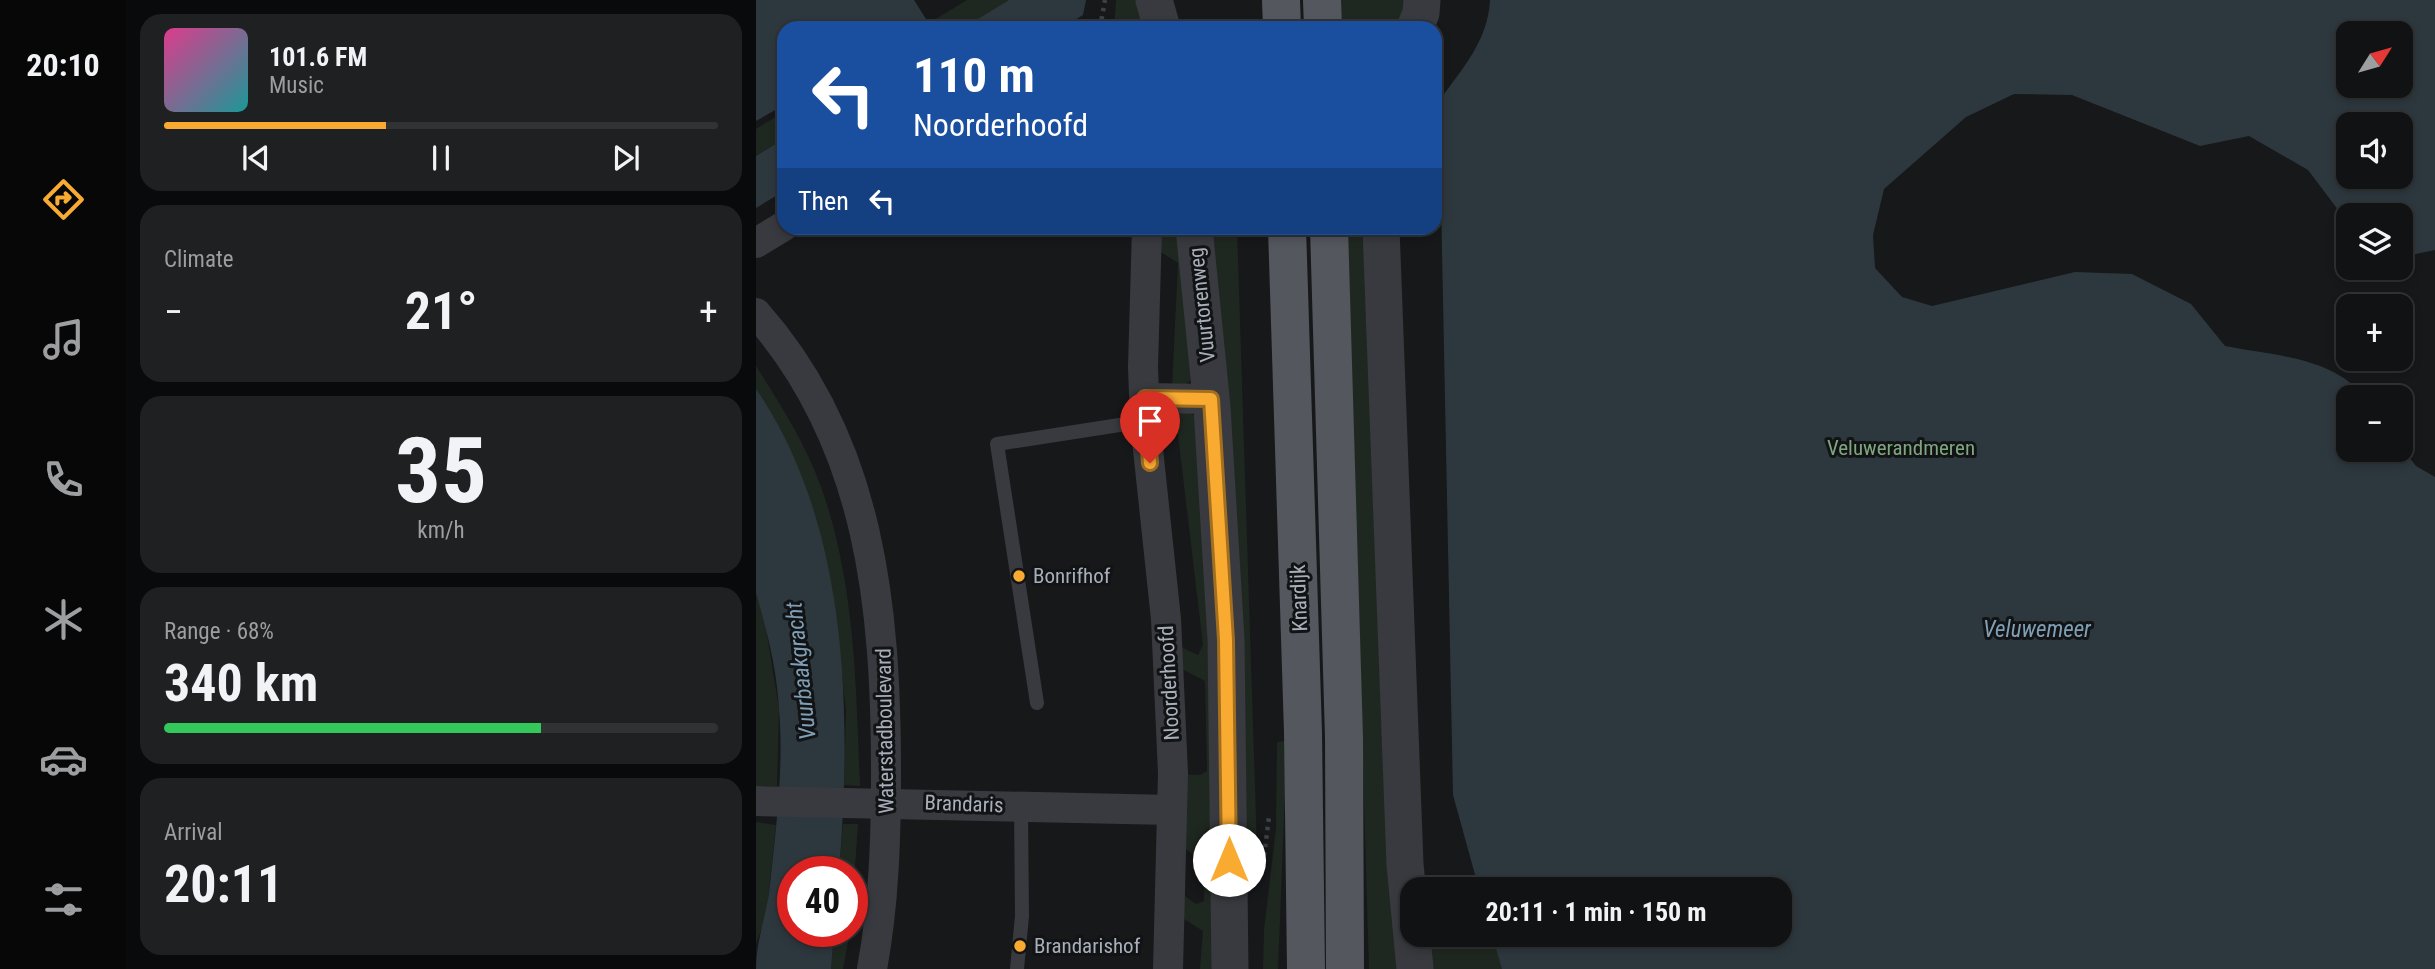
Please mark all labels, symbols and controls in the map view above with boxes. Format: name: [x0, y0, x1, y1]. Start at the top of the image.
north arrow: [2336, 21, 2413, 98]
map controls: [2336, 21, 2413, 462]
text: 101.6 FM: [269, 42, 367, 72]
text: 20:10: [26, 46, 100, 84]
text: 110 m: [913, 47, 1035, 104]
icon: left: [798, 49, 889, 140]
text: Music: [269, 72, 324, 99]
text: Noorderhoofd: [913, 106, 1088, 144]
button: sound: [2336, 112, 2413, 189]
icon: previous: [237, 139, 275, 177]
icon: pause: [422, 139, 460, 177]
icon: next: [607, 139, 645, 177]
icon: directions: [39, 175, 88, 224]
icon: left: [863, 182, 901, 220]
text: Then: [798, 186, 849, 216]
button: layers: [2336, 203, 2413, 280]
text: Climate: [164, 246, 234, 273]
street label: Vuurtorenweg: [1184, 246, 1220, 364]
text: 21°: [405, 281, 477, 342]
text: −: [164, 290, 183, 334]
text: +: [699, 290, 718, 334]
button: +: [2336, 294, 2413, 371]
icon: music: [39, 315, 88, 364]
button: −: [2336, 385, 2413, 462]
pin: [1120, 391, 1180, 463]
icon: arrive: [1131, 402, 1169, 440]
text: 35: [395, 418, 487, 524]
park label: Veluwerandmeren: [1827, 436, 1975, 460]
icon: phone: [39, 455, 88, 504]
text: km/h: [417, 517, 465, 544]
place label: Bonrifhof: [1033, 564, 1111, 588]
street label: Knardijk: [1286, 564, 1312, 632]
marker: Bonrifhof: [1011, 568, 1027, 584]
icon: climate: [39, 595, 88, 644]
water label: Vuurbaakgracht: [780, 600, 822, 741]
water label: Veluwemeer: [1983, 616, 2092, 643]
text: Range · 68%: [164, 618, 274, 645]
street label: Noorderhoofd: [1154, 625, 1184, 741]
street label: Waterstadboulevard: [872, 648, 898, 814]
text: 340 km: [164, 653, 318, 714]
icon: car: [39, 735, 88, 784]
street label: Brandaris: [924, 791, 1004, 817]
text: Arrival: [164, 819, 223, 846]
position arrow: [1192, 823, 1266, 897]
text: 20:11: [164, 854, 283, 915]
speed limit sign: 40: [777, 856, 868, 947]
icon: filters: [39, 875, 88, 924]
text: 20:11 · 1 min · 150 m: [1486, 897, 1706, 927]
place label: Brandarishof: [1034, 934, 1141, 958]
marker: Brandarishof: [1012, 938, 1028, 954]

